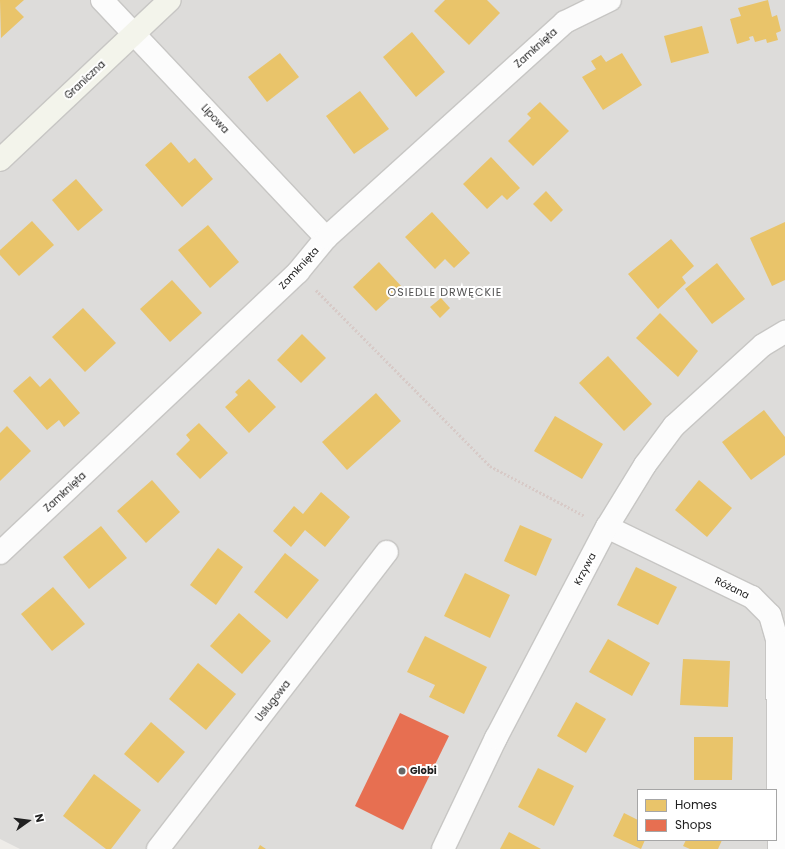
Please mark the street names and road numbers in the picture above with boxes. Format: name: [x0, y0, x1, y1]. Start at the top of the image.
street label: Zamknięta: [512, 26, 560, 70]
street label: Graniczna: [62, 58, 108, 102]
street label: Lipowa: [199, 102, 231, 136]
street label: Zamknięta: [277, 244, 321, 292]
street label: Zamknięta: [41, 470, 89, 514]
street label: Krzywa: [572, 551, 598, 587]
street label: Różana: [713, 575, 751, 601]
street label: Usługowa: [253, 678, 293, 724]

